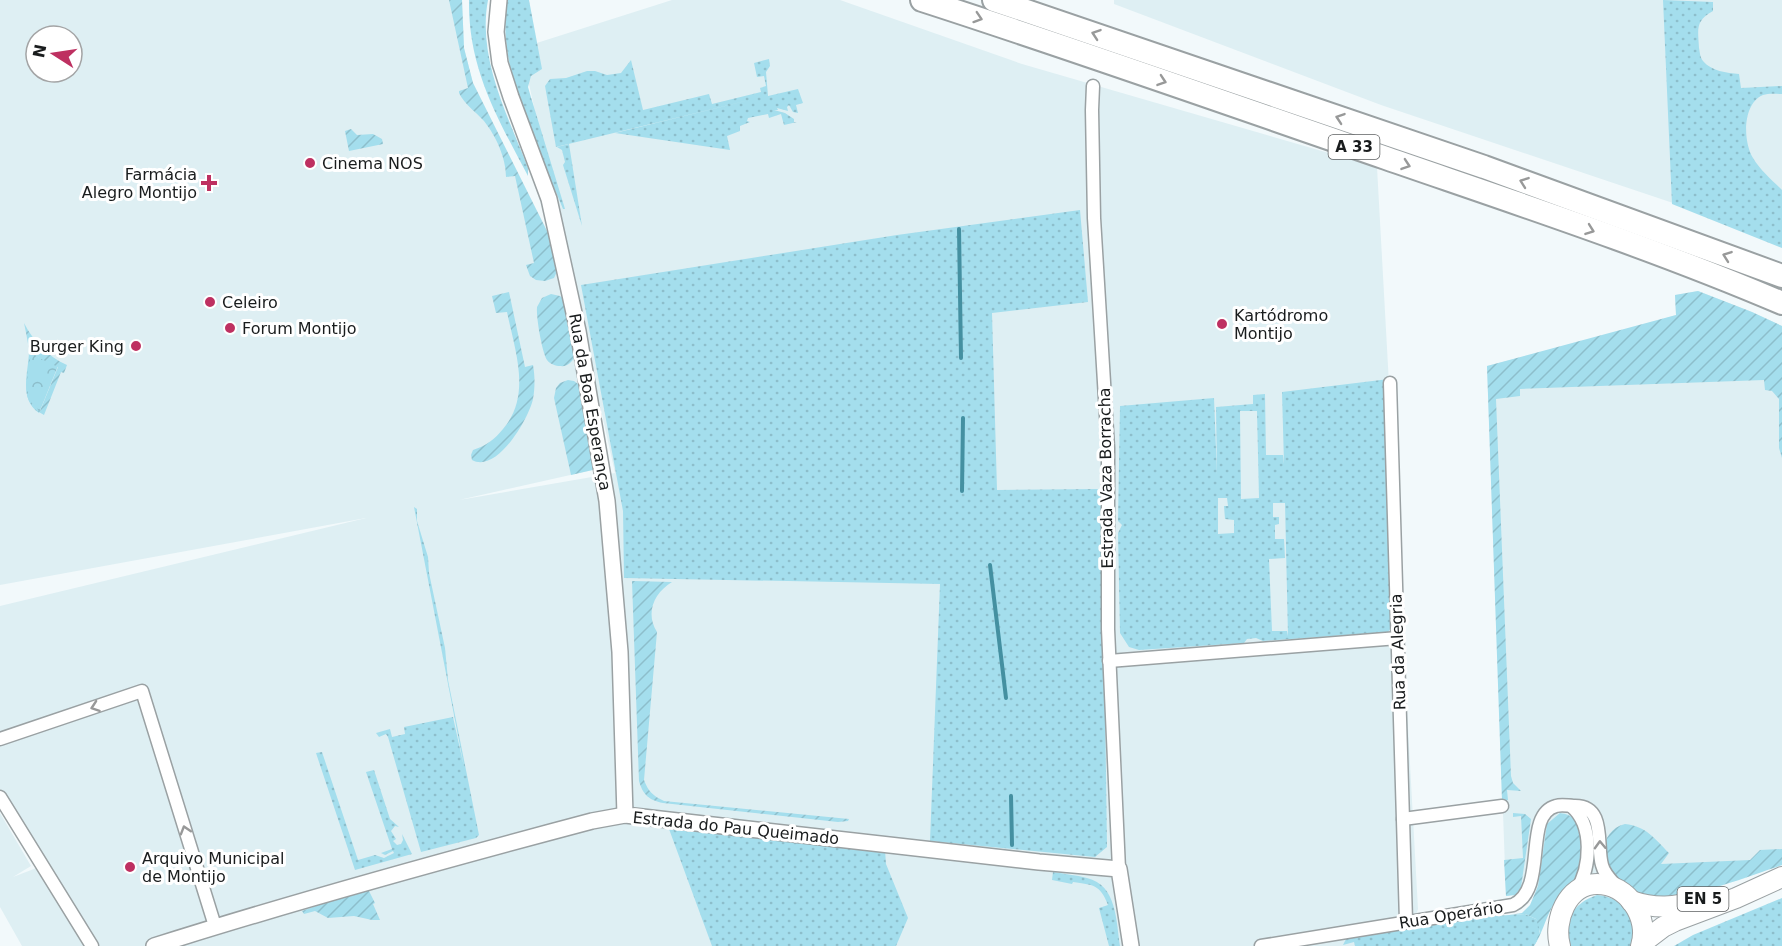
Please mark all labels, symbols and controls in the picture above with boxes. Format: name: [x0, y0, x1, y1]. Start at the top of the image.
one-way arrow: [972, 11, 983, 23]
north arrow: [24, 24, 84, 84]
one-way arrow: [1091, 29, 1102, 41]
text: N: [29, 42, 51, 60]
one-way arrow: [1156, 73, 1167, 86]
one-way arrow: [1335, 112, 1346, 125]
road number: A 33: [1328, 135, 1380, 159]
place label: Cinema NOS: [322, 154, 423, 173]
marker: Cinema NOS: [303, 156, 317, 170]
one-way arrow: [1400, 158, 1411, 170]
place label: Farmácia Alegro Montijo: [82, 165, 197, 202]
marker: Farmácia Alegro Montijo: [202, 176, 216, 190]
one-way arrow: [1520, 176, 1530, 189]
one-way arrow: [1584, 222, 1595, 235]
one-way arrow: [1722, 251, 1733, 264]
place label: Celeiro: [222, 293, 278, 312]
marker: Celeiro: [203, 295, 217, 309]
place label: Kartódromo Montijo: [1234, 306, 1328, 343]
street label: Rua da Boa Esperança: [565, 312, 615, 492]
marker: Kartódromo Montijo: [1215, 317, 1229, 331]
place label: Forum Montijo: [242, 319, 357, 338]
marker: Forum Montijo: [223, 321, 237, 335]
place label: Burger King: [30, 337, 124, 356]
marker: Burger King: [129, 339, 143, 353]
street label: Estrada Vaza Borracha: [1095, 387, 1117, 569]
street label: Rua da Alegria: [1386, 593, 1410, 711]
one-way arrow: [90, 699, 101, 712]
street label: Estrada do Pau Queimado: [632, 808, 840, 848]
one-way arrow: [180, 825, 192, 836]
one-way arrow: [1594, 840, 1606, 849]
place label: Arquivo Municipal de Montijo: [142, 849, 285, 886]
marker: Arquivo Municipal de Montijo: [123, 860, 137, 874]
road number: EN 5: [1678, 887, 1728, 911]
street label: Rua Operário: [1398, 897, 1504, 933]

